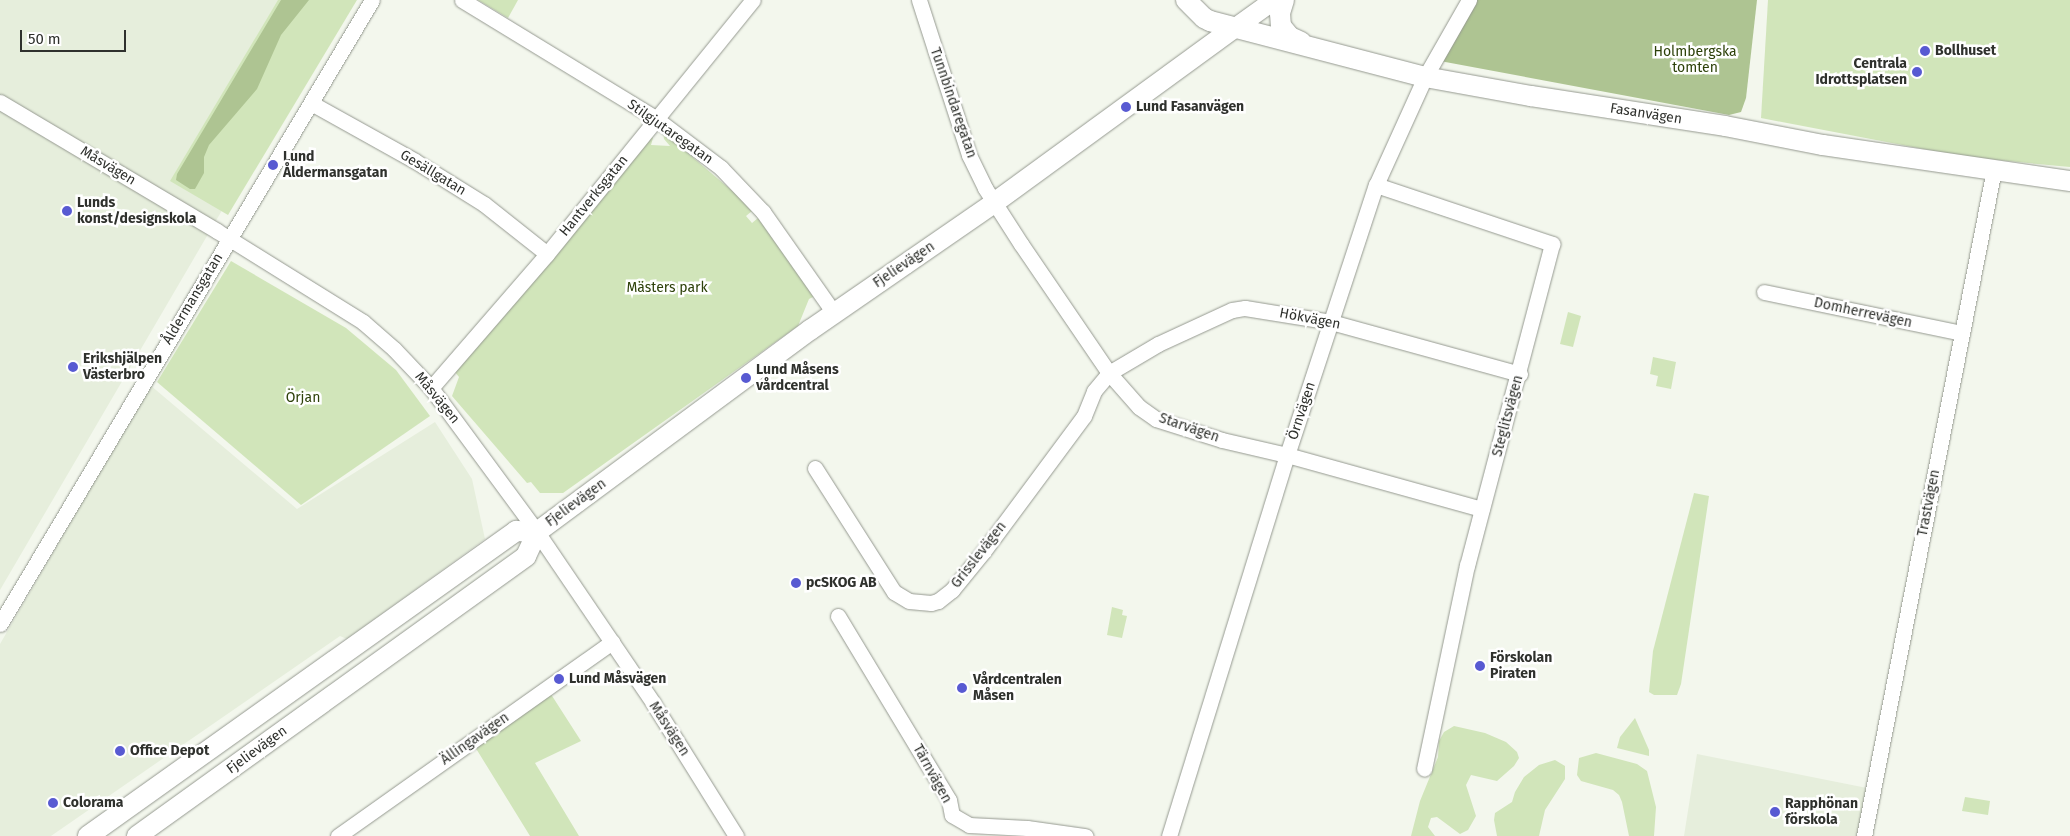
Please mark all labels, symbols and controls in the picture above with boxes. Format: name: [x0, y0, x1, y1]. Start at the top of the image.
scale bar: [22, 20, 129, 52]
text: 50 m: [28, 30, 61, 48]
place label: Bollhuset: [1935, 43, 1996, 59]
park label: Holmbergska tomten: [1653, 44, 1737, 76]
marker: Bollhuset: [1919, 45, 1931, 57]
street label: Tunnbindaregatan: [926, 46, 980, 160]
place label: Centrala Idrottsplatsen: [1815, 56, 1907, 88]
marker: Centrala Idrottsplatsen: [1911, 66, 1923, 78]
street label: Stilgjutaregatan: [624, 96, 716, 168]
place label: Lund Fasanvägen: [1136, 99, 1244, 115]
street label: Fasanvägen: [1609, 100, 1683, 128]
marker: Lund Fasanvägen: [1120, 101, 1132, 113]
street label: Måsvägen: [77, 143, 139, 189]
street label: Gesällgatan: [397, 147, 469, 199]
place label: Lund Åldermansgatan: [283, 149, 387, 182]
street label: Hantverksgatan: [556, 152, 632, 240]
marker: Lund Åldermansgatan: [267, 159, 279, 171]
place label: Lunds konst/designskola: [77, 195, 196, 228]
marker: Lunds konst/designskola: [61, 205, 73, 217]
street label: Fjelievägen: [870, 238, 938, 292]
street label: Åldermansgatan: [159, 250, 227, 348]
park label: Mästers park: [626, 280, 708, 296]
street label: Domherrevägen: [1812, 294, 1914, 332]
street label: Hökvägen: [1278, 305, 1342, 333]
place label: Erikshjälpen Västerbro: [83, 351, 162, 384]
marker: Erikshjälpen Västerbro: [67, 361, 79, 373]
place label: Lund Måsens vårdcentral: [756, 362, 839, 394]
street label: Måsvägen: [411, 369, 463, 427]
marker: Lund Måsens vårdcentral: [740, 372, 752, 384]
street label: Steglitsvägen: [1489, 373, 1527, 459]
street label: Örnvägen: [1285, 380, 1319, 442]
park label: Örjan: [286, 390, 320, 406]
street label: Starvägen: [1157, 410, 1221, 446]
street label: Trastvägen: [1914, 468, 1944, 538]
street label: Fjelievägen: [542, 475, 610, 531]
street label: Grisslevägen: [948, 518, 1010, 592]
place label: pcSKOG AB: [806, 575, 877, 591]
marker: pcSKOG AB: [790, 577, 802, 589]
place label: Förskolan Piraten: [1490, 650, 1552, 682]
marker: Förskolan Piraten: [1474, 660, 1486, 672]
place label: Lund Måsvägen: [569, 671, 666, 687]
place label: Vårdcentralen Måsen: [973, 672, 1062, 704]
marker: Lund Måsvägen: [553, 673, 565, 685]
marker: Vårdcentralen Måsen: [955, 681, 969, 695]
street label: Måsvägen: [645, 699, 693, 759]
street label: Ällingavägen: [437, 709, 513, 769]
street label: Fjelievägen: [223, 722, 291, 778]
street label: Tärnvägen: [909, 742, 955, 806]
place label: Office Depot: [130, 743, 209, 759]
marker: Office Depot: [114, 745, 126, 757]
place label: Colorama: [63, 795, 124, 811]
place label: Rapphönan förskola: [1785, 796, 1858, 829]
marker: Colorama: [47, 797, 59, 809]
marker: Rapphönan förskola: [1769, 806, 1781, 818]

